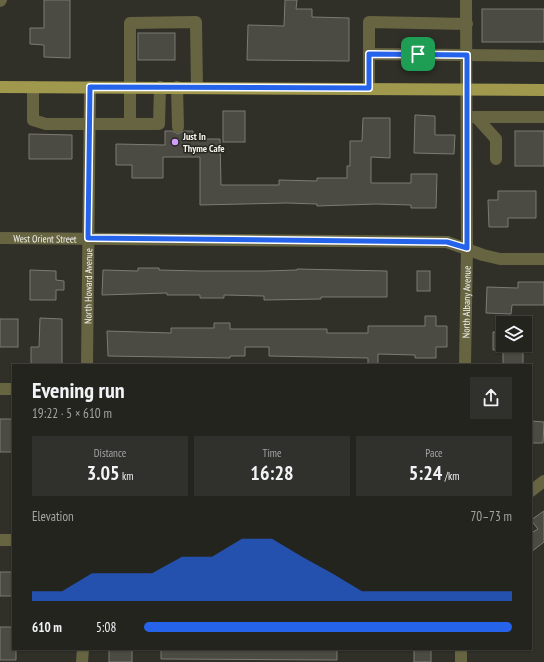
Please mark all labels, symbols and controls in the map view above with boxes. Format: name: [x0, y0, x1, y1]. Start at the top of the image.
pin: [401, 37, 435, 71]
icon: arrive: [407, 43, 429, 65]
place label: Just In Thyme Cafe: [182, 130, 225, 155]
marker: Just In Thyme Cafe: [170, 137, 180, 147]
street label: West Orient Street: [13, 232, 77, 246]
street label: North Howard Avenue: [81, 248, 95, 324]
street label: North Albany Avenue: [459, 266, 474, 338]
map controls: [496, 316, 532, 352]
button: layers: [496, 316, 532, 352]
text: Evening run: [32, 376, 125, 404]
button: share: [470, 377, 512, 419]
text: 19:22 · 5 × 610 m: [32, 405, 112, 422]
text: Distance: [94, 446, 126, 460]
text: Time: [262, 446, 282, 460]
text: Pace: [425, 446, 443, 460]
text: 3.05: [87, 460, 120, 486]
text: 16:28: [250, 460, 294, 486]
text: 5:24: [409, 460, 442, 486]
text: km: [120, 469, 133, 483]
text: /km: [442, 469, 459, 483]
text: Elevation: [32, 508, 74, 525]
text: 70–73 m: [470, 508, 512, 525]
text: 610 m: [32, 619, 62, 636]
text: 5:08: [96, 619, 116, 636]

